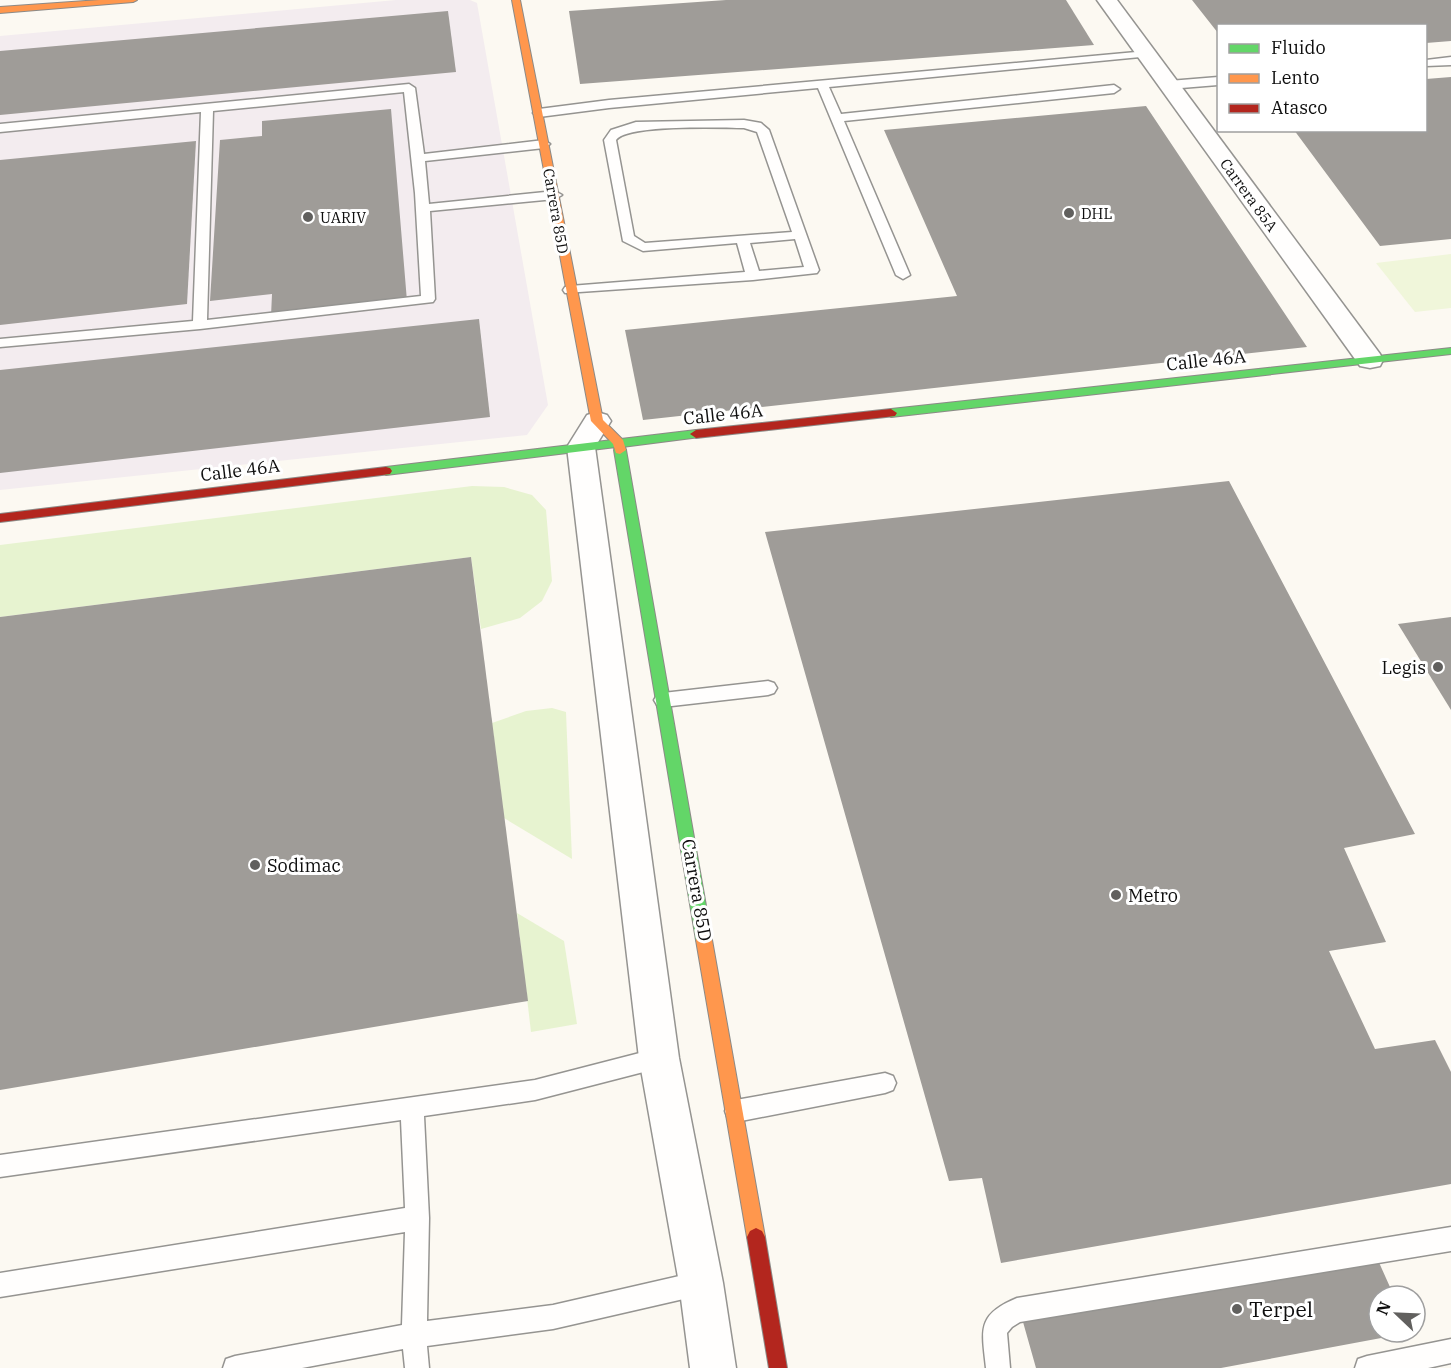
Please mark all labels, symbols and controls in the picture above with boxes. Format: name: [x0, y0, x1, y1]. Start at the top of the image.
legend: [1217, 24, 1427, 132]
text: Fluido: [1271, 36, 1326, 59]
text: Lento: [1271, 66, 1319, 89]
text: Atasco: [1271, 96, 1327, 119]
street label: Carrera 85A: [1216, 155, 1282, 236]
street label: Carrera 85D: [539, 167, 573, 255]
place label: DHL: [1081, 204, 1112, 223]
marker: DHL: [1062, 206, 1076, 220]
place label: UARIV: [320, 208, 366, 227]
marker: UARIV: [301, 210, 315, 224]
street label: Calle 46A: [1165, 344, 1248, 376]
street label: Calle 46A: [682, 398, 765, 430]
street label: Calle 46A: [199, 454, 282, 486]
place label: Legis: [1381, 656, 1426, 679]
marker: Legis: [1431, 660, 1445, 674]
street label: Carrera 85D: [677, 837, 717, 943]
place label: Sodimac: [267, 854, 341, 877]
marker: Sodimac: [248, 858, 262, 872]
place label: Metro: [1128, 884, 1178, 907]
marker: Metro: [1109, 888, 1123, 902]
north arrow: [1367, 1284, 1427, 1344]
place label: Terpel: [1249, 1295, 1313, 1323]
text: N: [1372, 1298, 1395, 1318]
marker: Terpel: [1230, 1302, 1244, 1316]

